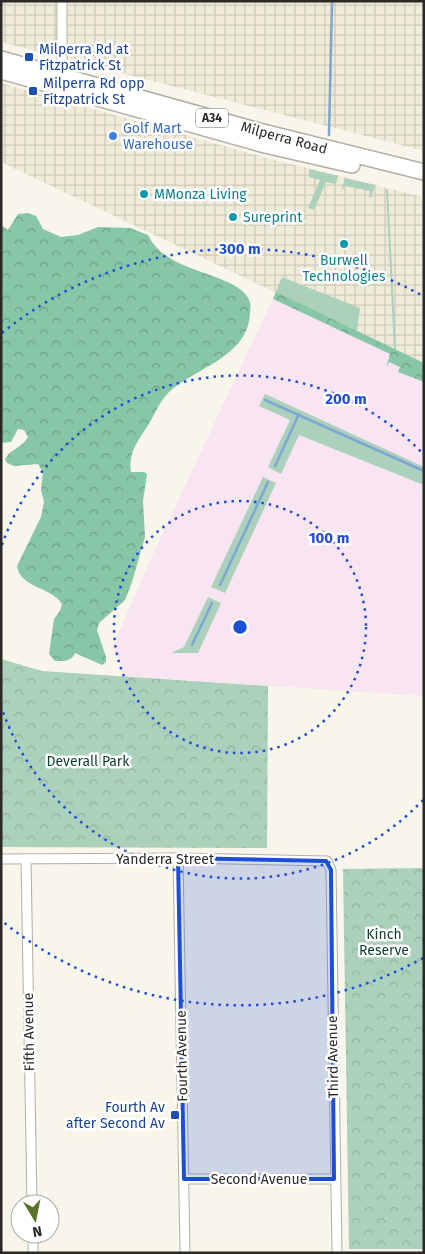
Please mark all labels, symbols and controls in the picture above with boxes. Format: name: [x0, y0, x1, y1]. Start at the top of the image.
place label: Milperra Rd at Fitzpatrick St: [39, 41, 129, 74]
marker: Milperra Rd at Fitzpatrick St: [23, 51, 35, 63]
place label: Milperra Rd opp Fitzpatrick St: [43, 75, 145, 108]
marker: Milperra Rd opp Fitzpatrick St: [27, 85, 39, 97]
road number: A34: [196, 109, 228, 128]
street label: Milperra Road: [239, 118, 329, 158]
place label: Golf Mart Warehouse: [123, 120, 193, 153]
marker: Golf Mart Warehouse: [107, 130, 119, 142]
place label: MMonza Living: [154, 186, 247, 203]
marker: MMonza Living: [138, 188, 150, 200]
place label: Sureprint: [243, 209, 303, 226]
marker: Sureprint: [227, 211, 239, 223]
marker: Burwell Technologies: [338, 238, 350, 250]
text: 300 m: [218, 240, 261, 258]
place label: Burwell Technologies: [303, 252, 386, 285]
text: 200 m: [325, 390, 367, 408]
text: 100 m: [309, 529, 349, 547]
centre of rings: [231, 618, 249, 636]
park label: Deverall Park: [47, 753, 130, 770]
street label: Yanderra Street: [116, 851, 215, 868]
park label: Kinch Reserve: [359, 926, 409, 959]
street label: Fifth Avenue: [20, 993, 38, 1071]
street label: Fourth Avenue: [173, 1010, 191, 1102]
street label: Third Avenue: [324, 1015, 342, 1099]
place label: Fourth Av after Second Av: [66, 1099, 165, 1132]
marker: Fourth Av after Second Av: [169, 1109, 181, 1121]
street label: Second Avenue: [211, 1171, 307, 1188]
north arrow: [10, 1194, 60, 1244]
text: N: [31, 1222, 43, 1240]

